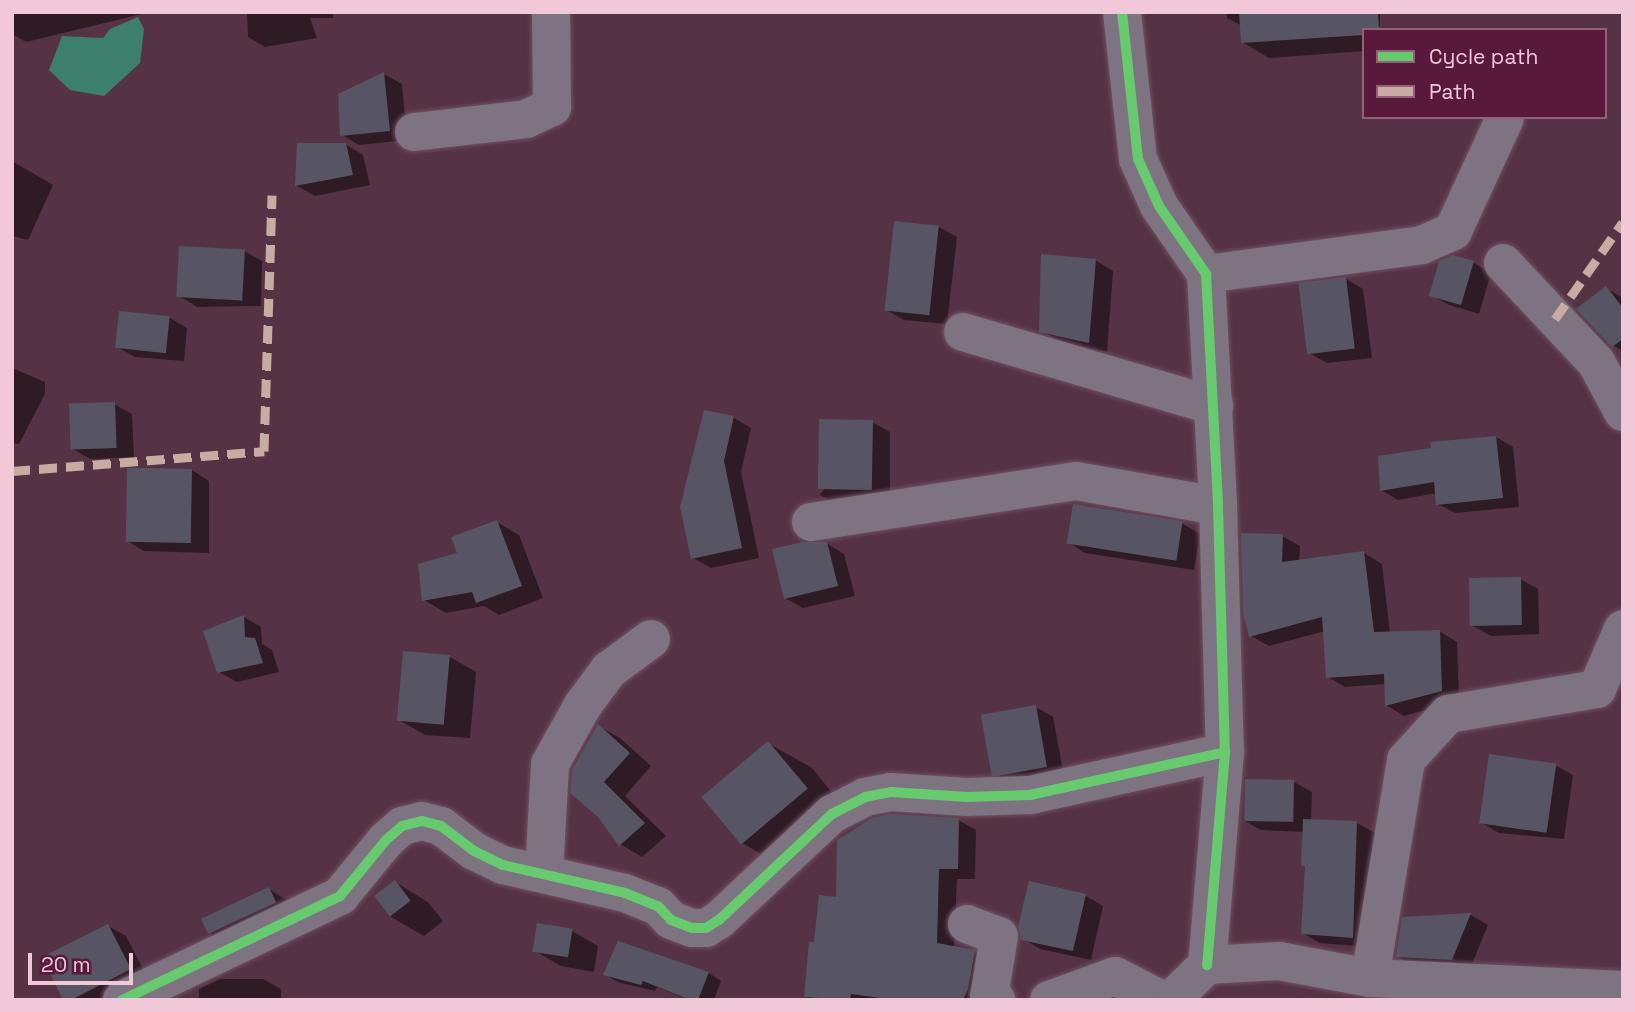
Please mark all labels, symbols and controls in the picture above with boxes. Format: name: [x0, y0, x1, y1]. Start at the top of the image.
legend: [1362, 28, 1607, 119]
text: Cycle path: [1429, 43, 1538, 70]
text: Path: [1429, 78, 1475, 105]
scale bar: [32, 939, 136, 983]
text: 20 m: [41, 951, 91, 978]

